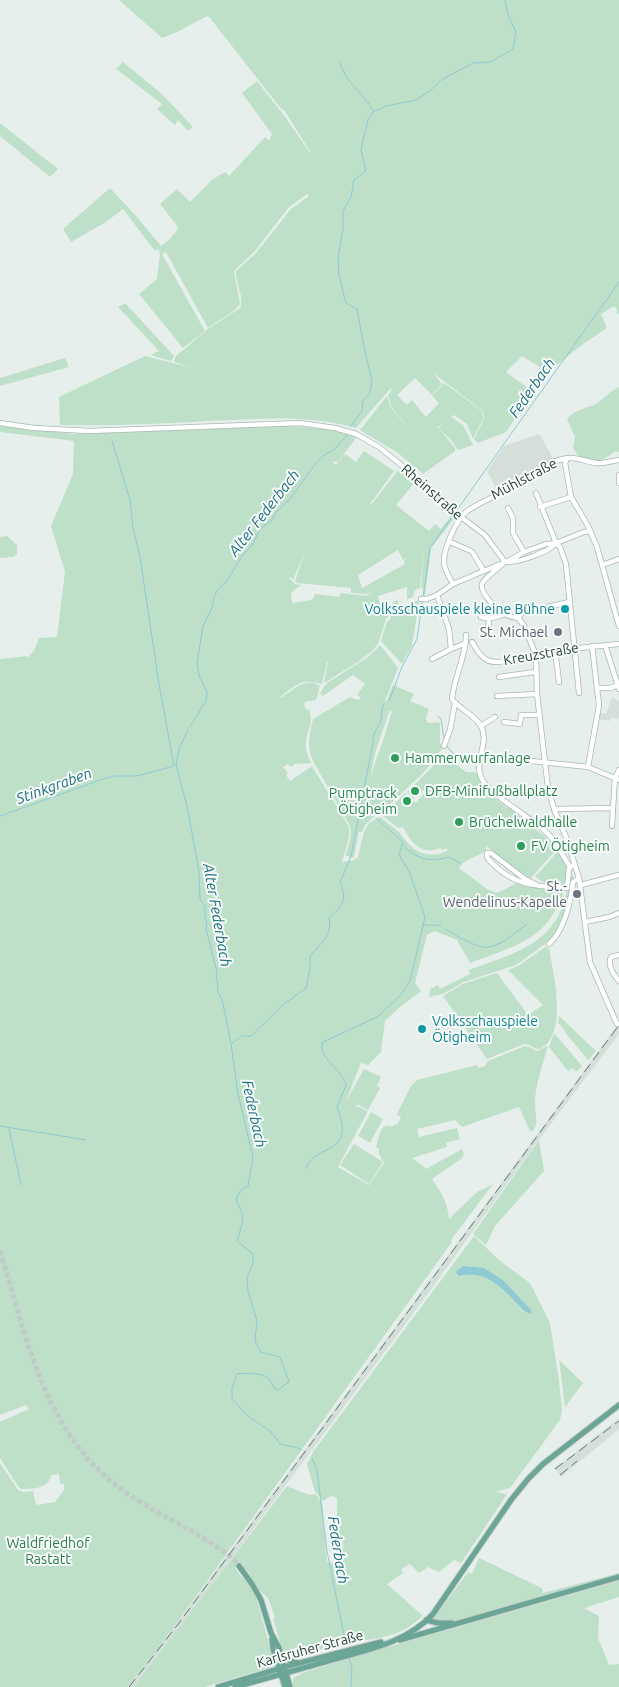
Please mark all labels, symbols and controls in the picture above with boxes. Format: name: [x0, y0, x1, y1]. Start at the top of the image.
water label: Federbach: [505, 355, 559, 421]
street label: Mühlstraße: [488, 455, 560, 503]
street label: Rheinstraße: [398, 461, 466, 523]
water label: Alter Federbach: [225, 466, 303, 560]
place label: Volksschauspiele kleine Bühne: [364, 601, 555, 617]
marker: Volksschauspiele kleine Bühne: [559, 603, 571, 615]
place label: St. Michael: [480, 624, 548, 640]
marker: St. Michael: [552, 626, 564, 638]
street label: Kreuzstraße: [502, 639, 580, 669]
place label: Hammerwurfanlage: [405, 750, 531, 766]
marker: Hammerwurfanlage: [389, 752, 401, 764]
water label: Stinkgraben: [14, 764, 94, 808]
place label: DFB-Minifußballplatz: [425, 783, 558, 799]
place label: Pumptrack Ötigheim: [329, 785, 397, 818]
marker: DFB-Minifußballplatz: [409, 785, 421, 797]
marker: Pumptrack Ötigheim: [401, 795, 413, 807]
place label: Brüchelwaldhalle: [469, 814, 577, 830]
marker: Brüchelwaldhalle: [453, 816, 465, 828]
place label: FV Ötigheim: [531, 838, 610, 854]
marker: FV Ötigheim: [515, 840, 527, 852]
water label: Alter Federbach: [199, 862, 235, 968]
place label: St.- Wendelinus-Kapelle: [443, 878, 567, 910]
marker: St.- Wendelinus-Kapelle: [571, 888, 583, 900]
place label: Volksschauspiele Ötigheim: [432, 1013, 538, 1046]
marker: Volksschauspiele Ötigheim: [416, 1023, 428, 1035]
water label: Federbach: [238, 1079, 270, 1149]
water label: Federbach: [324, 1515, 352, 1585]
park label: Waldfriedhof Rastatt: [6, 1535, 90, 1568]
street label: Karlsruher Straße: [255, 1627, 365, 1671]

